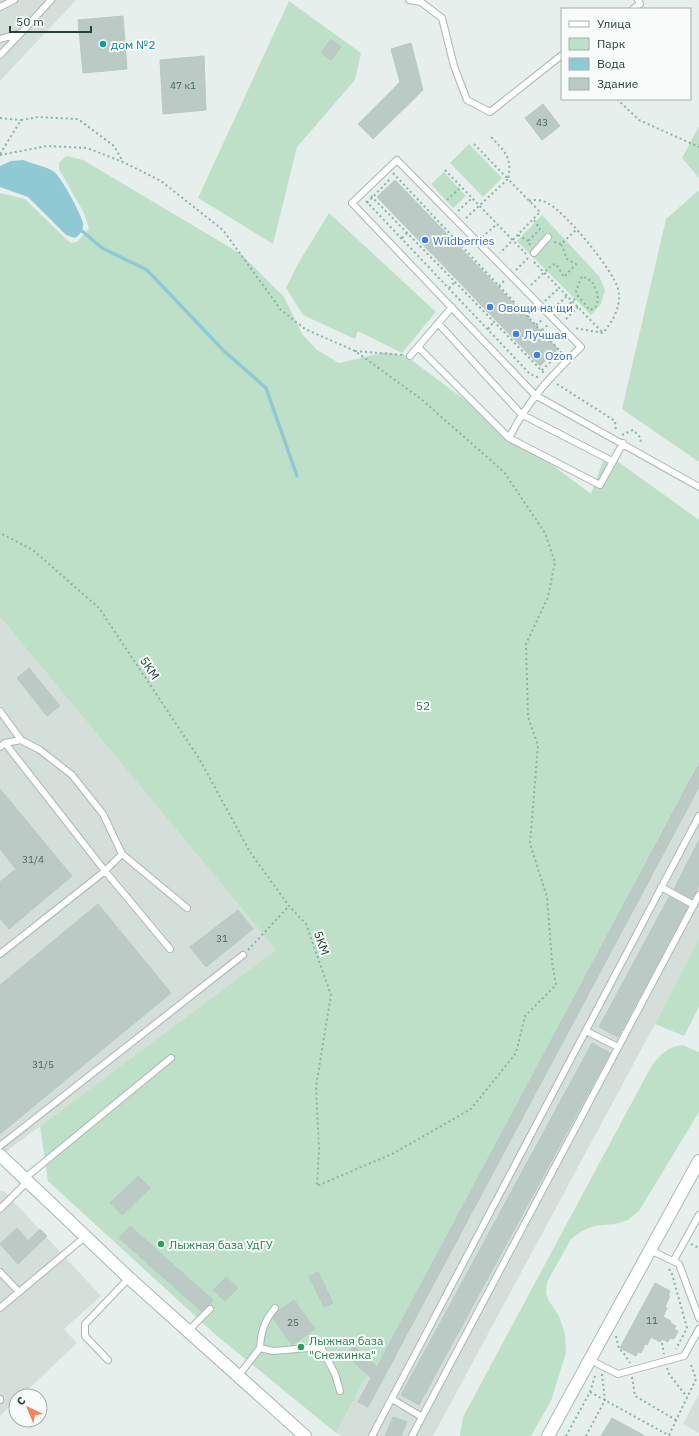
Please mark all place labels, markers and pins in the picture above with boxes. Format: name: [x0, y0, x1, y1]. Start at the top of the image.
place label: дом №2: [111, 37, 156, 52]
marker: дом №2: [98, 39, 108, 49]
place label: Wildberries: [433, 233, 495, 248]
marker: Wildberries: [420, 235, 430, 245]
place label: Овощи на щи: [498, 300, 573, 315]
marker: Овощи на щи: [485, 302, 495, 312]
place label: Лучшая: [524, 327, 567, 342]
marker: Лучшая: [511, 329, 521, 339]
place label: Ozon: [545, 348, 572, 363]
marker: Ozon: [532, 350, 542, 360]
place label: Лыжная база УдГУ: [169, 1237, 273, 1252]
marker: Лыжная база УдГУ: [156, 1239, 166, 1249]
place label: Лыжная база "Снежинка": [309, 1333, 384, 1362]
marker: Лыжная база "Снежинка": [296, 1342, 306, 1352]

